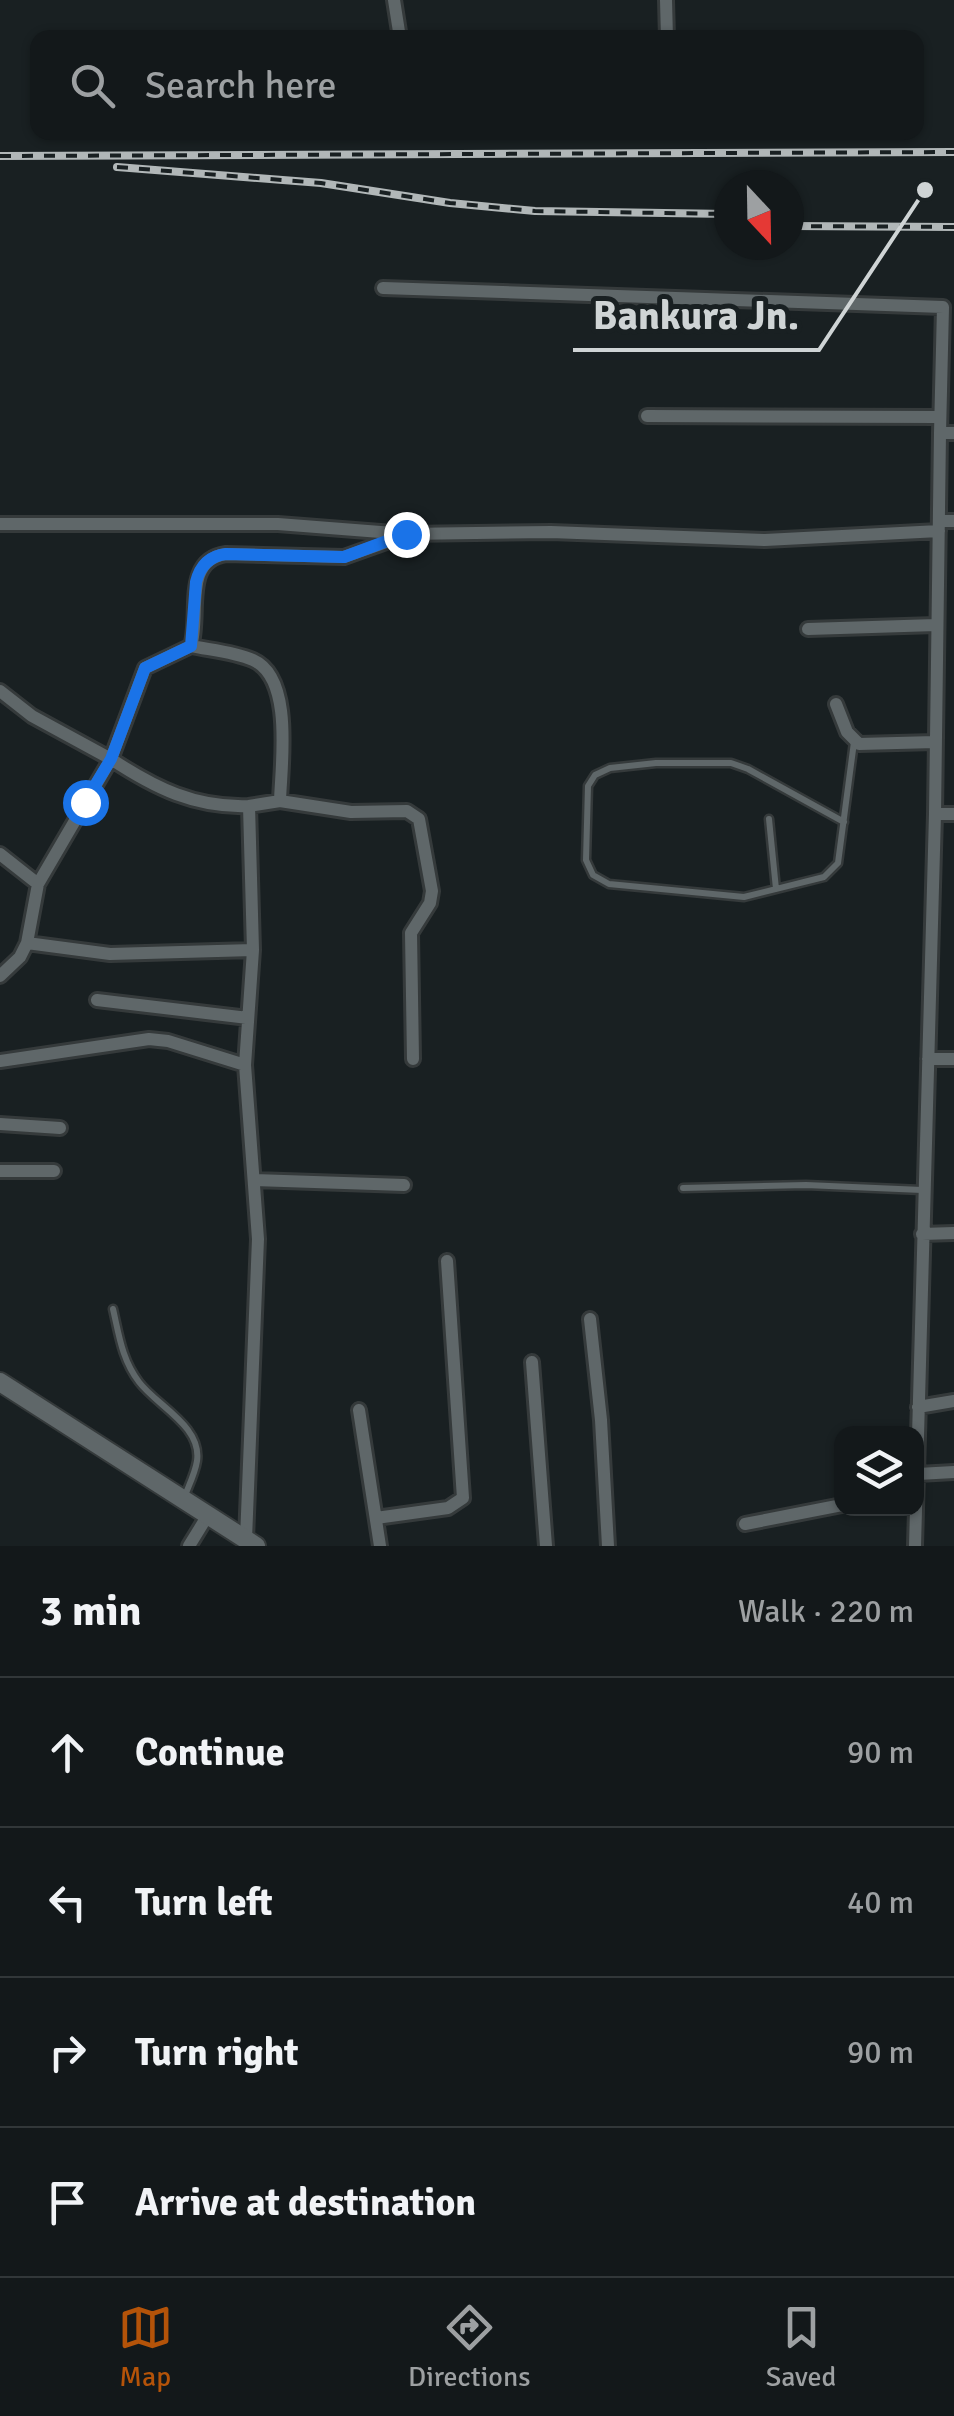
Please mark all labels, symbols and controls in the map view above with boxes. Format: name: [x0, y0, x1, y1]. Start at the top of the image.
search box: [30, 30, 924, 140]
icon: search: [65, 58, 120, 113]
text: Search here: [145, 62, 337, 109]
north arrow: [714, 170, 804, 260]
callout: Bankura Jn.: [573, 280, 819, 350]
text: Bankura Jn.: [593, 291, 799, 341]
route end: [384, 512, 430, 558]
route start: [63, 780, 109, 826]
map controls: [834, 1426, 924, 1516]
button: layers: [834, 1426, 924, 1516]
text: 3 min: [40, 1586, 141, 1637]
text: Walk · 220 m: [738, 1592, 914, 1631]
icon: ahead: [40, 1725, 95, 1780]
text: Continue: [135, 1729, 285, 1776]
text: 90 m: [847, 1733, 914, 1772]
icon: left: [40, 1875, 95, 1930]
text: Turn left: [135, 1879, 273, 1926]
text: 40 m: [847, 1883, 914, 1922]
icon: right: [40, 2025, 95, 2080]
text: Turn right: [135, 2029, 299, 2076]
text: 90 m: [847, 2033, 914, 2072]
icon: arrive: [40, 2175, 95, 2230]
text: Arrive at destination: [135, 2179, 476, 2226]
tab: Map: [118, 2300, 173, 2394]
tab: Directions: [408, 2300, 530, 2394]
tab: Saved: [766, 2300, 836, 2394]

